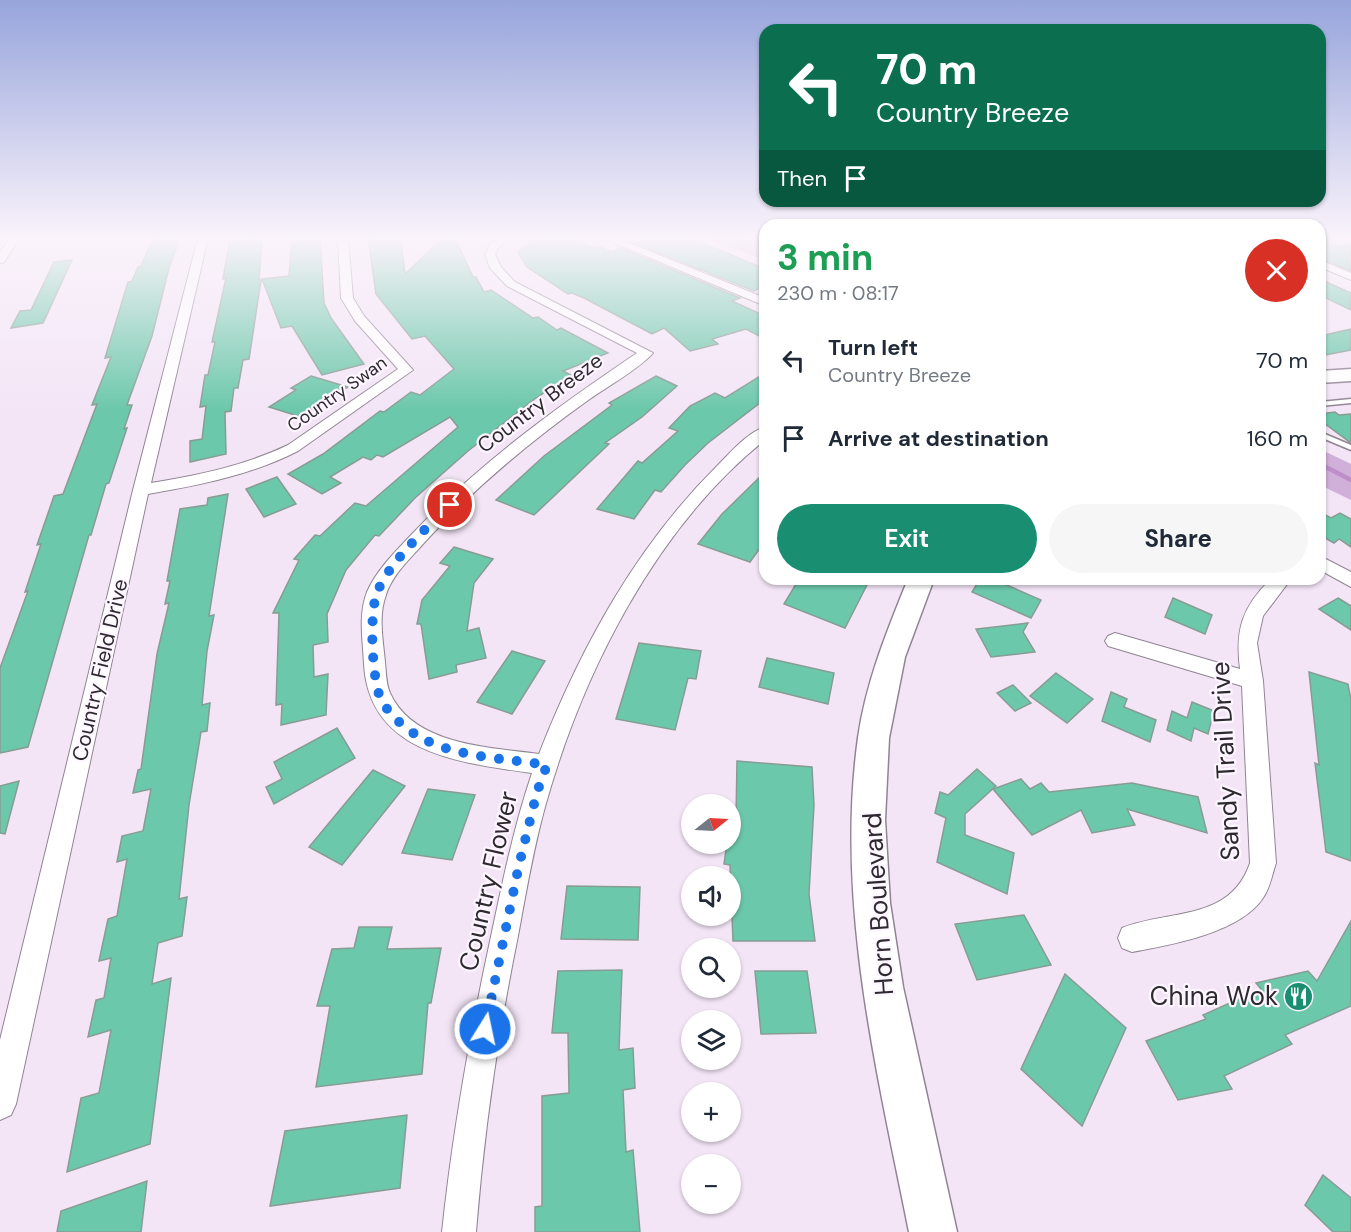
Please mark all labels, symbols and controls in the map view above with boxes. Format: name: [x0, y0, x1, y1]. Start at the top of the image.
text: 70 m: [876, 42, 977, 97]
icon: left: [777, 48, 855, 126]
text: Country Breeze: [876, 95, 1069, 130]
icon: arrive: [839, 162, 872, 195]
text: Then: [777, 164, 827, 193]
text: 3 min: [777, 234, 873, 281]
button: close: [1245, 239, 1308, 302]
text: 230 m · 08:17: [777, 280, 899, 306]
text: Turn left: [828, 333, 918, 362]
icon: left: [777, 344, 810, 377]
text: 70 m: [1256, 346, 1308, 375]
street label: Country Breeze: [472, 347, 608, 459]
street label: Country Swan: [282, 351, 392, 437]
text: Country Breeze: [828, 362, 971, 388]
icon: arrive: [777, 422, 810, 455]
text: Arrive at destination: [828, 424, 1049, 453]
text: 160 m: [1247, 424, 1308, 453]
pin: [424, 479, 475, 530]
icon: arrive: [433, 488, 466, 521]
button: Exit: [777, 504, 1037, 573]
button: Share: [1049, 504, 1308, 573]
street label: Country Field Drive: [65, 576, 135, 764]
street label: Sandy Trail Drive: [1203, 661, 1247, 861]
street label: Country Flower: [451, 788, 525, 974]
north arrow: [681, 794, 741, 854]
map controls: [681, 794, 741, 1214]
street label: Horn Boulevard: [855, 811, 901, 997]
button: sound: [681, 866, 741, 926]
button: search: [681, 938, 741, 998]
place label: China Wok: [1150, 979, 1278, 1013]
restaurant icon: China Wok: [1283, 980, 1315, 1012]
position arrow: [453, 997, 517, 1061]
button: layers: [681, 1010, 741, 1070]
button: +: [681, 1082, 741, 1142]
button: −: [681, 1154, 741, 1214]

